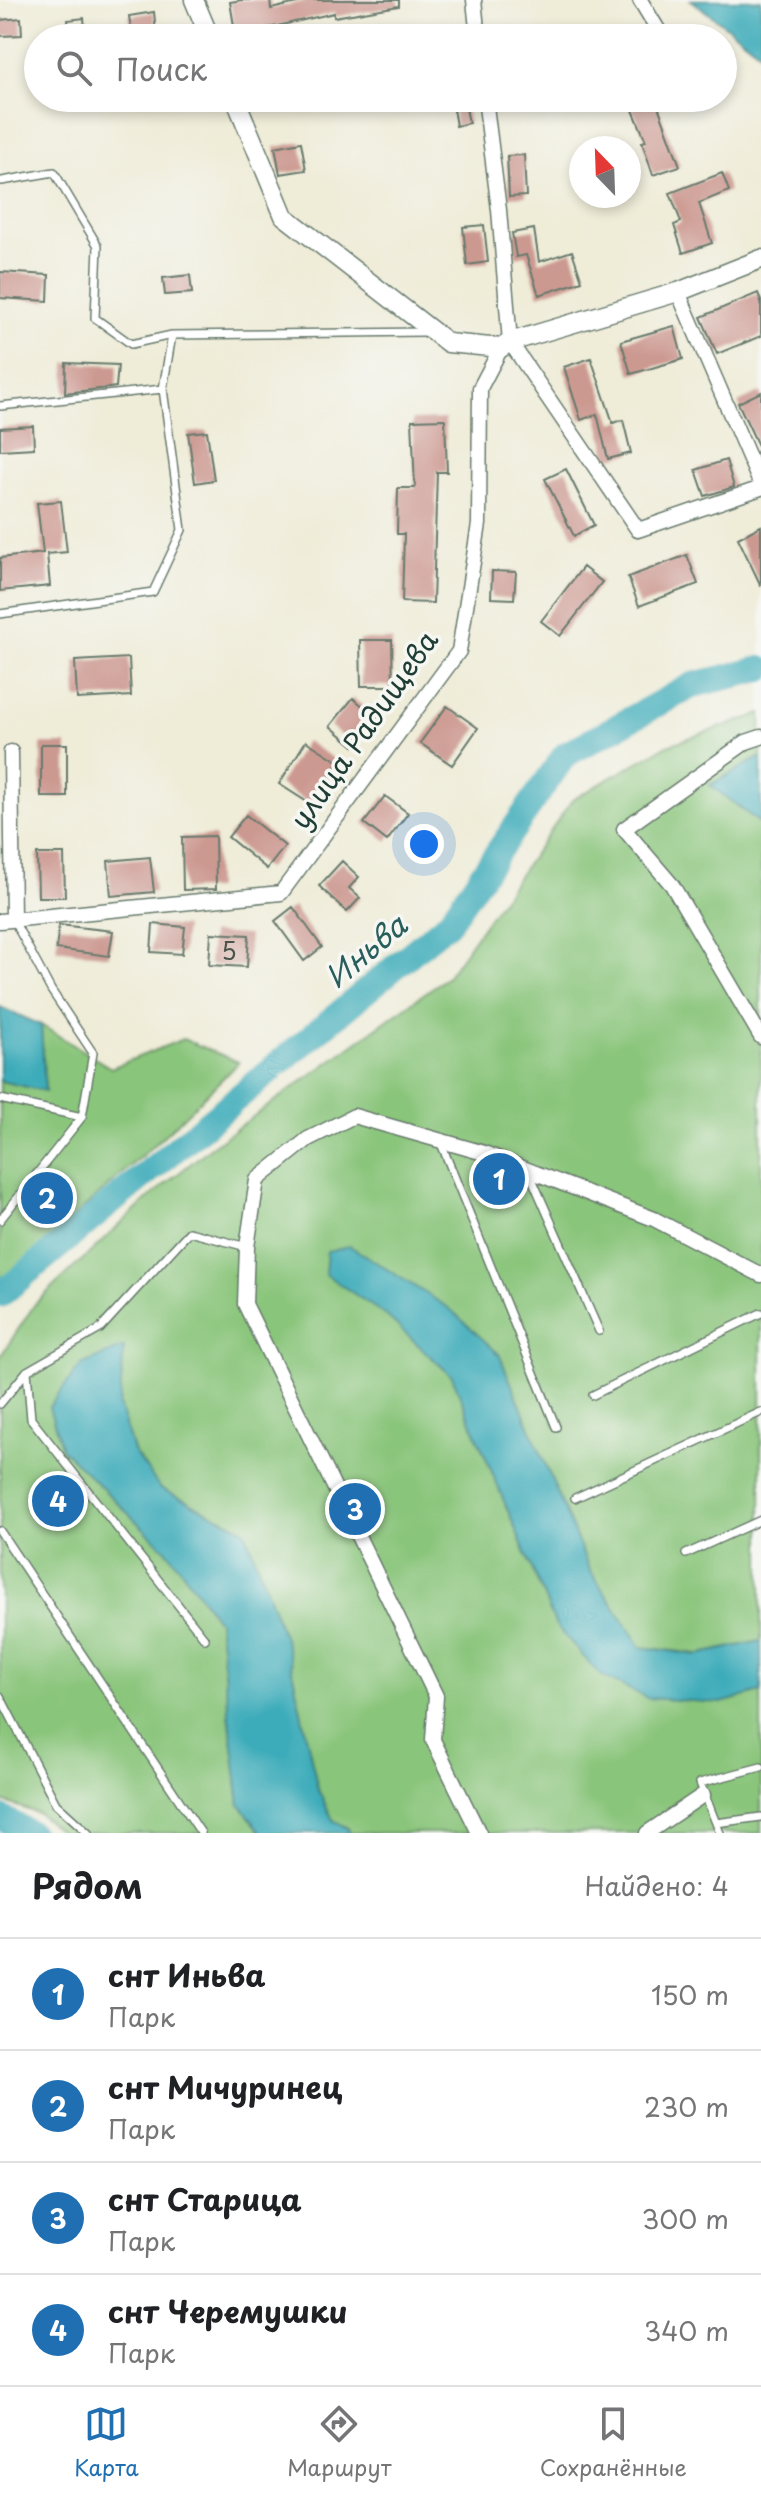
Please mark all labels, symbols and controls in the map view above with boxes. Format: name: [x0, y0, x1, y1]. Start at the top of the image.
search box: [24, 24, 737, 112]
icon: search: [52, 46, 96, 90]
text: Поиск: [116, 46, 207, 91]
north arrow: [569, 136, 641, 208]
street label: улица Радищева: [278, 620, 448, 837]
your location: [404, 824, 444, 864]
water label: Иньва: [314, 902, 417, 998]
house number: 5: [221, 932, 237, 968]
pin: 1: [473, 1149, 525, 1209]
pin: 2: [21, 1168, 73, 1228]
pin: 4: [32, 1471, 84, 1531]
pin: 3: [329, 1479, 381, 1539]
text: Рядом: [32, 1859, 143, 1911]
text: Найдено: 4: [584, 1866, 729, 1905]
text: снт Иньва: [108, 1952, 266, 1997]
text: 1: [52, 1975, 64, 2014]
text: 150 m: [651, 1975, 729, 2014]
text: Парк: [108, 1997, 175, 2036]
text: снт Мичуринец: [108, 2064, 342, 2109]
text: 2: [49, 2087, 67, 2126]
text: 230 m: [644, 2087, 729, 2126]
text: Парк: [108, 2109, 175, 2148]
text: снт Старица: [108, 2176, 302, 2221]
text: 3: [49, 2199, 67, 2238]
text: 300 m: [642, 2199, 729, 2238]
text: Парк: [108, 2221, 175, 2260]
text: снт Черемушки: [108, 2288, 348, 2333]
text: 4: [49, 2311, 67, 2350]
text: 340 m: [644, 2311, 729, 2350]
text: Парк: [108, 2333, 175, 2372]
tab: Карта: [74, 2402, 139, 2483]
tab: Маршрут: [287, 2402, 391, 2483]
tab: Сохранённые: [540, 2402, 687, 2483]

